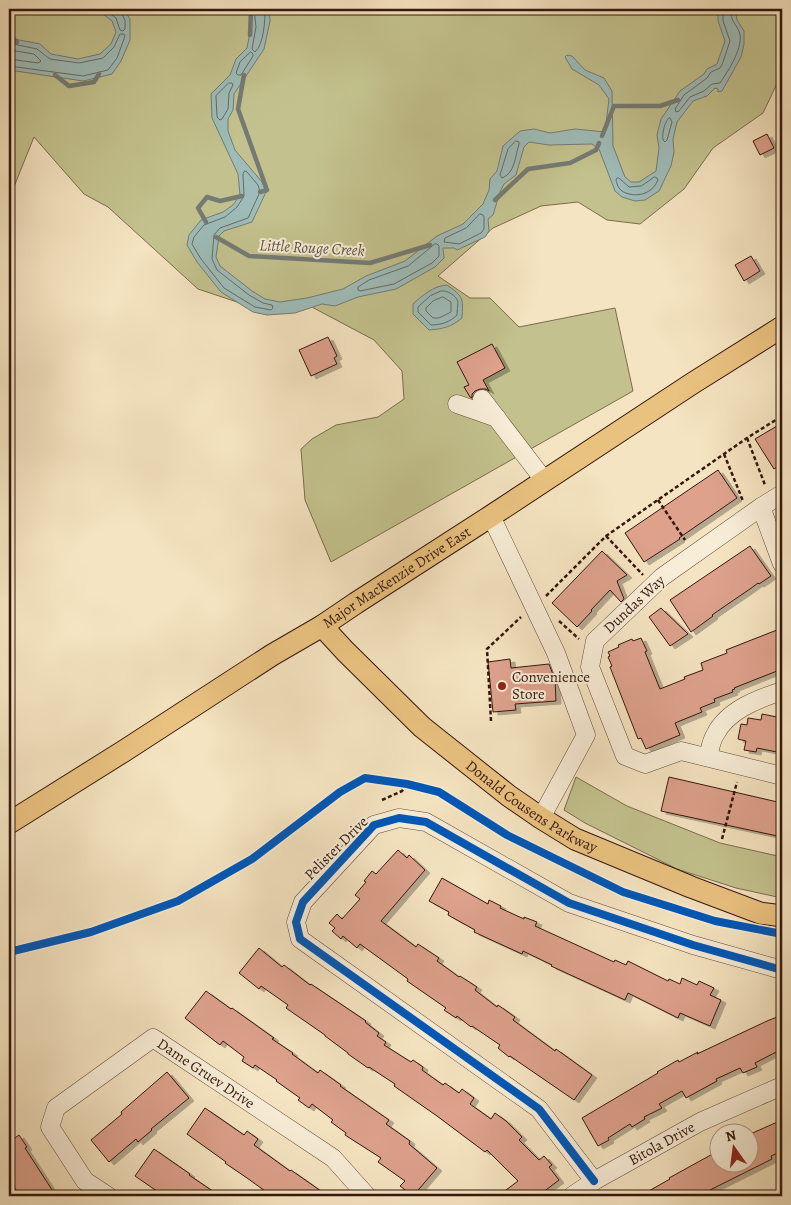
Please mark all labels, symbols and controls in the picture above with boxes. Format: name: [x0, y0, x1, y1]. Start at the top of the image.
water label: Little Rouge Creek: [259, 234, 365, 262]
street label: Major MacKenzie Drive East: [319, 522, 475, 633]
street label: Dundas Way: [599, 570, 669, 638]
place label: Convenience Store: [512, 667, 590, 704]
marker: Convenience Store: [496, 680, 508, 692]
street label: Donald Cousens Parkway: [462, 756, 601, 857]
street label: Pelister Drive: [300, 812, 372, 884]
street label: Dame Gruev Drive: [153, 1034, 259, 1113]
street label: Bitola Drive: [625, 1117, 699, 1170]
north arrow: [708, 1122, 758, 1172]
text: N: [724, 1125, 738, 1146]

